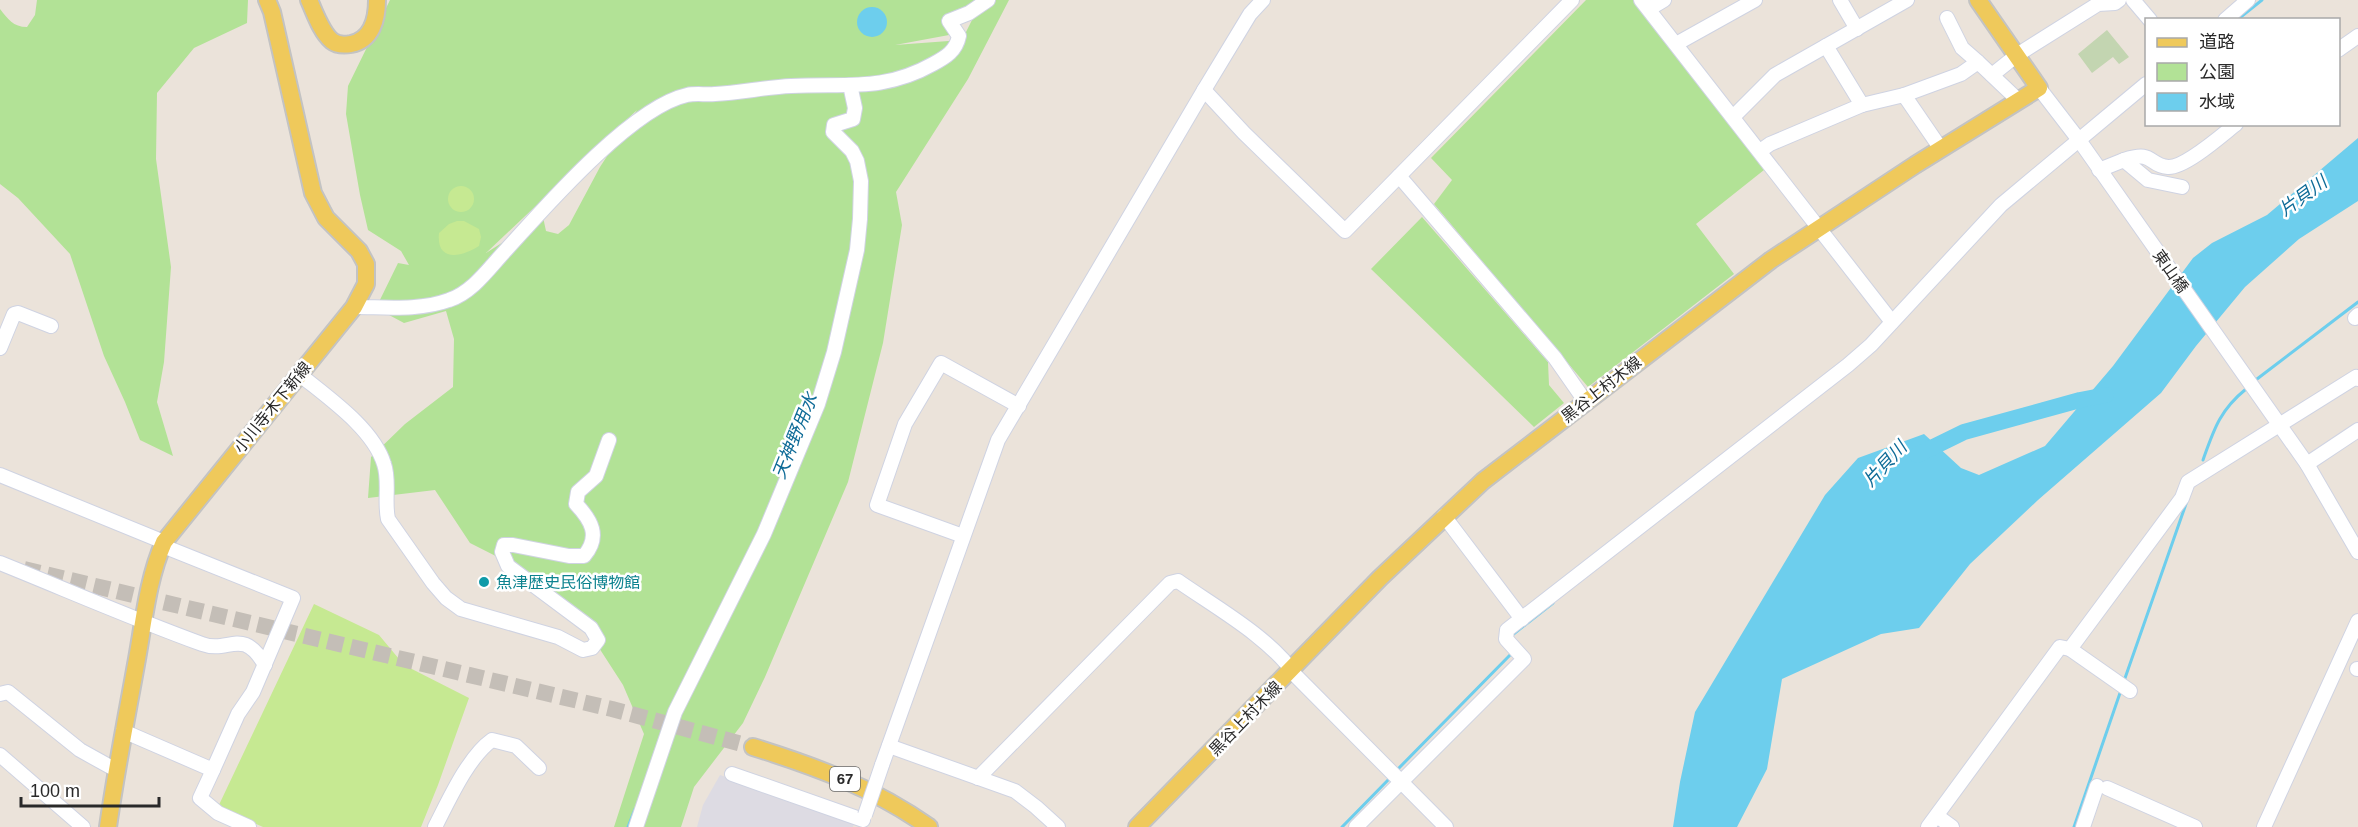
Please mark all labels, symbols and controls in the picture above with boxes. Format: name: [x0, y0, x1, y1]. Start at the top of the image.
legend: [2145, 18, 2340, 126]
text: 道路: [2199, 32, 2235, 52]
text: 公園: [2199, 62, 2235, 82]
text: 水域: [2199, 92, 2235, 112]
water label: 片貝川: [2275, 171, 2332, 220]
street label: 東山橋: [2150, 247, 2191, 296]
street label: 黒谷上村木線: [1558, 353, 1644, 426]
street label: 小川寺木下新線: [231, 358, 314, 456]
water label: 天神野用水: [769, 389, 822, 481]
water label: 片貝川: [1859, 436, 1912, 491]
place label: 魚津歴史民俗博物館: [496, 573, 640, 591]
marker: 魚津歴史民俗博物館: [477, 575, 491, 589]
street label: 黒谷上村木線: [1206, 678, 1285, 759]
road number: 67: [830, 767, 860, 791]
scale bar: [21, 770, 159, 808]
text: 100 m: [30, 781, 80, 801]

